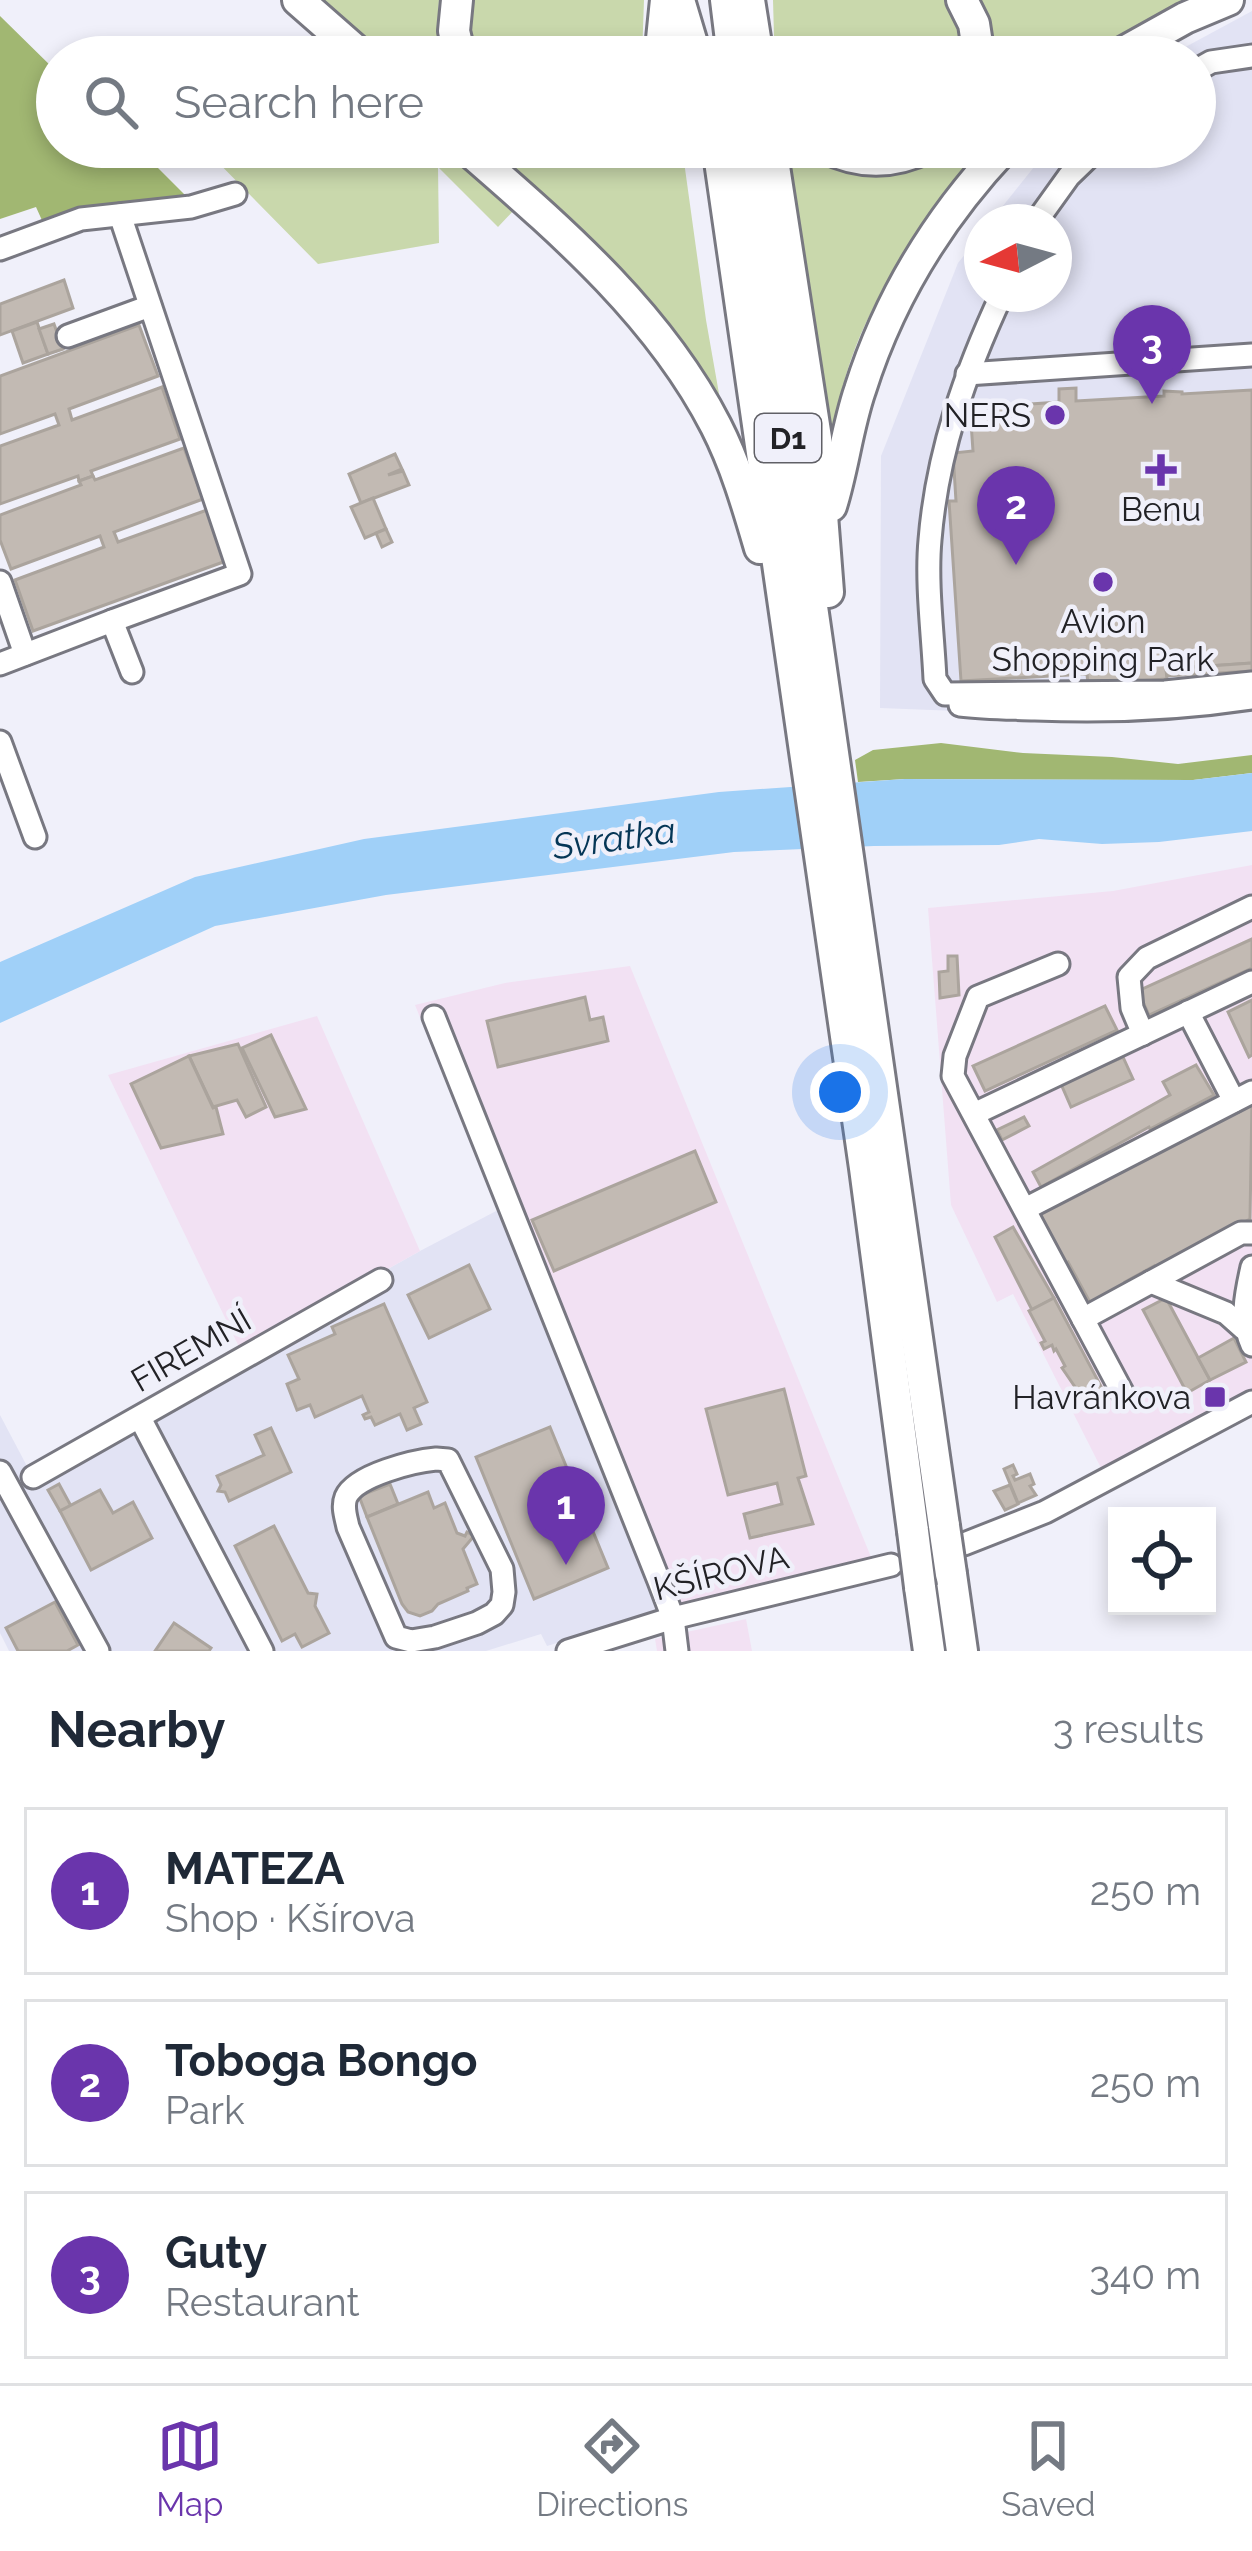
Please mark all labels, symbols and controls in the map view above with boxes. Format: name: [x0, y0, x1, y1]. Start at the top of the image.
search box: [36, 36, 1216, 168]
icon: search: [78, 69, 144, 135]
text: Search here: [174, 76, 424, 129]
north arrow: [964, 204, 1072, 312]
pin: 3: [1113, 305, 1191, 404]
place label: NERS: [944, 396, 1031, 435]
marker: NERS: [1042, 402, 1068, 428]
road number: D1: [755, 414, 821, 462]
marker: Benu: [1148, 457, 1174, 483]
pin: 2: [977, 466, 1055, 565]
place label: Benu: [1121, 490, 1201, 529]
marker: Avion Shopping Park: [1090, 569, 1116, 595]
place label: Avion Shopping Park: [992, 602, 1215, 679]
water label: Svratka: [549, 809, 678, 868]
your location: [810, 1062, 870, 1122]
street label: FIREMNÍ: [124, 1300, 258, 1400]
place label: Havránkova: [1012, 1378, 1191, 1417]
marker: Havránkova: [1202, 1384, 1228, 1410]
pin: 1: [527, 1466, 605, 1565]
map controls: [1108, 1507, 1216, 1615]
button: locate: [1108, 1507, 1216, 1615]
street label: KŠÍROVA: [649, 1535, 793, 1609]
text: Nearby: [48, 1699, 225, 1759]
text: 3 results: [1053, 1706, 1204, 1752]
text: MATEZA: [165, 1842, 345, 1895]
text: 1: [80, 1868, 100, 1914]
text: 250 m: [1090, 1868, 1201, 1914]
text: Shop · Kšírova: [165, 1895, 415, 1941]
text: Toboga Bongo: [165, 2034, 478, 2087]
text: 2: [79, 2060, 101, 2106]
text: 250 m: [1090, 2060, 1201, 2106]
text: Park: [165, 2087, 245, 2133]
text: Guty: [165, 2226, 267, 2279]
text: 3: [79, 2252, 101, 2298]
text: 340 m: [1089, 2252, 1201, 2298]
text: Restaurant: [165, 2279, 360, 2325]
tab: Map: [156, 2413, 223, 2524]
tab: Directions: [536, 2413, 689, 2524]
tab: Saved: [1001, 2413, 1096, 2524]

